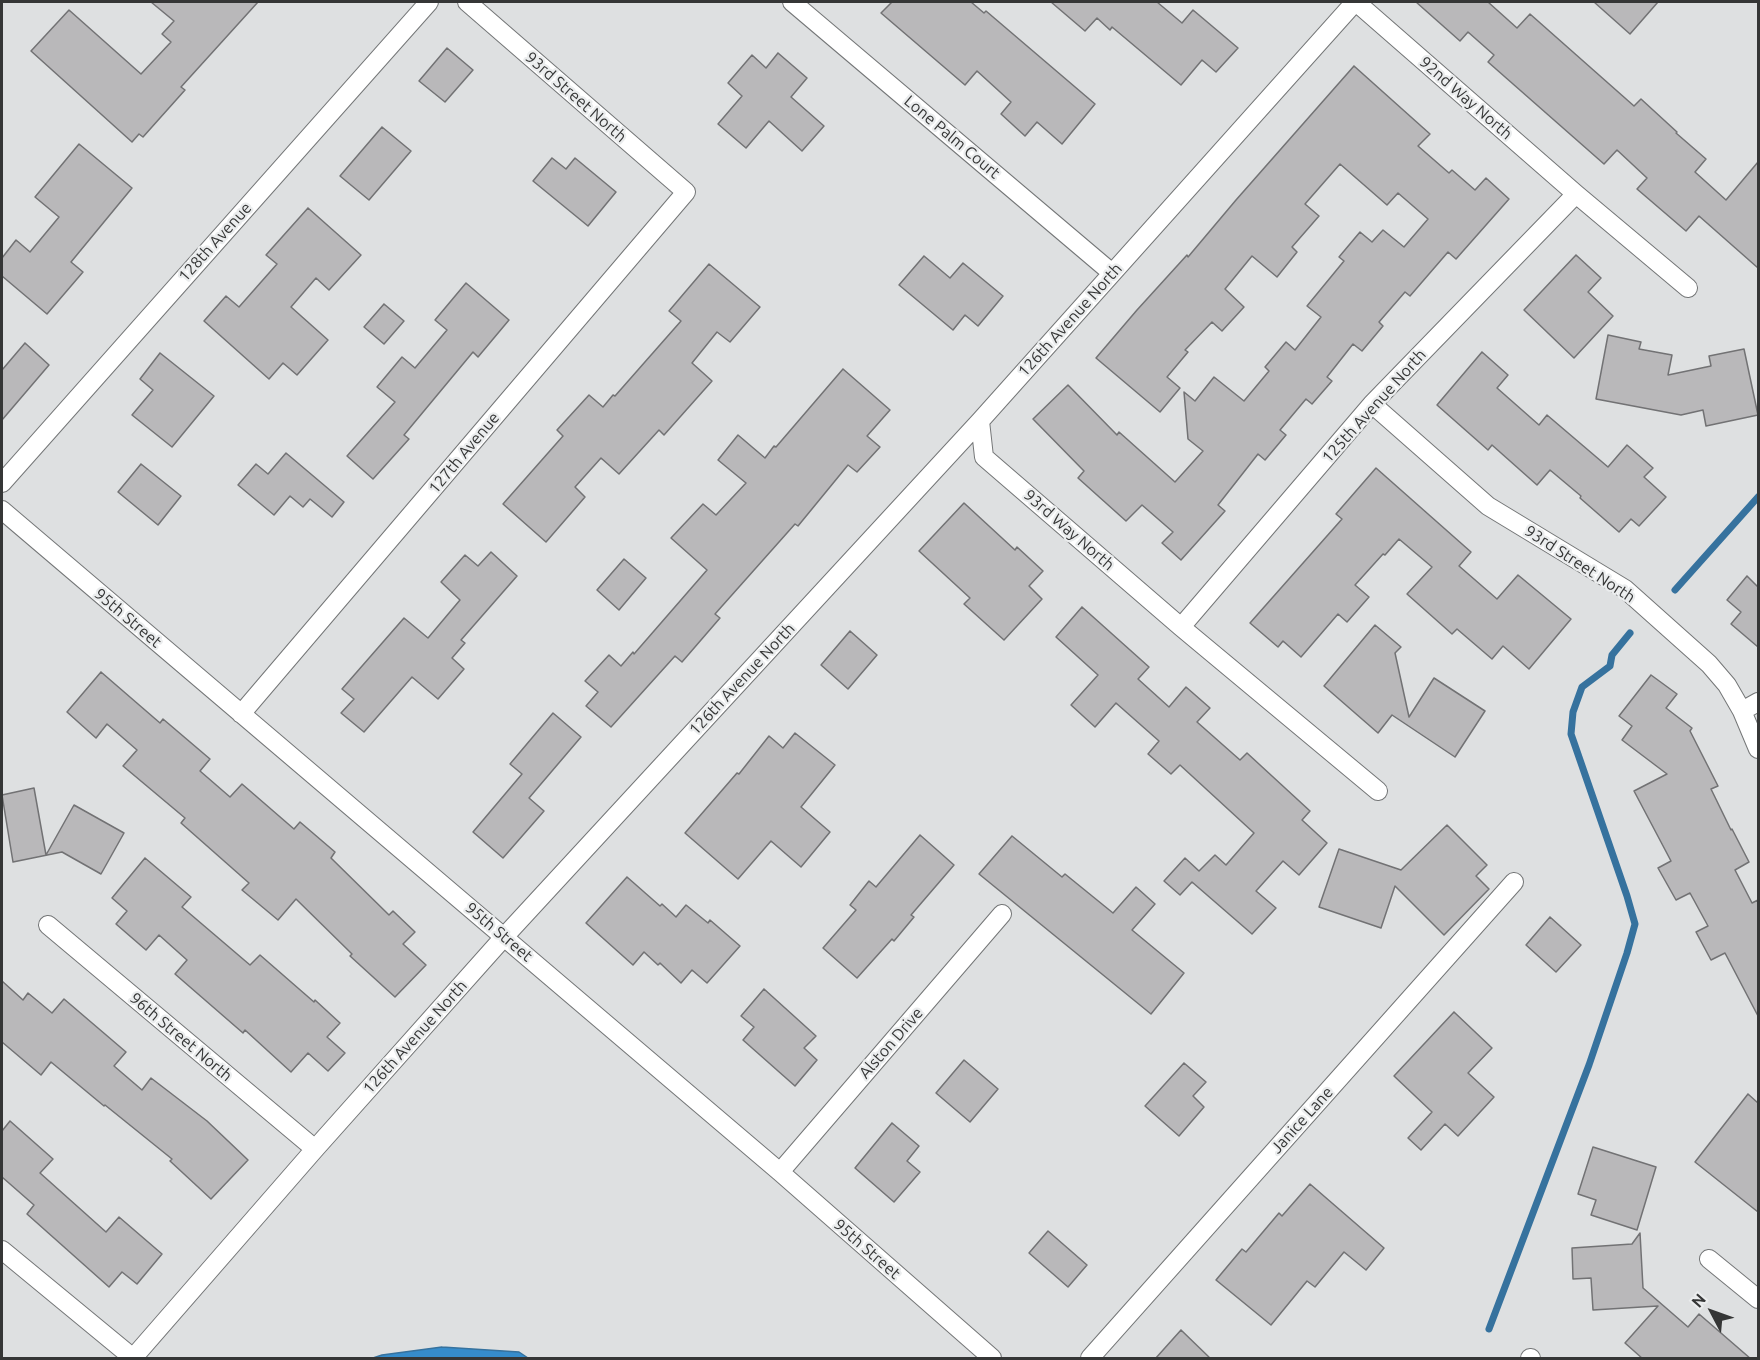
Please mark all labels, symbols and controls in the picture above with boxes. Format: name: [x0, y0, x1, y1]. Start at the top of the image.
street label: 93rd Street North: [522, 48, 630, 146]
street label: 92nd Way North: [1416, 53, 1516, 143]
street label: Lone Palm Court: [900, 91, 1004, 183]
street label: 128th Avenue: [174, 198, 256, 286]
street label: 126th Avenue North: [1014, 259, 1126, 381]
street label: 125th Avenue North: [1318, 345, 1430, 467]
street label: 127th Avenue: [424, 409, 504, 497]
street label: 93rd Way North: [1020, 486, 1118, 574]
street label: 93rd Street North: [1521, 521, 1639, 607]
street label: 95th Street: [90, 584, 166, 652]
street label: 126th Avenue North: [685, 619, 799, 739]
street label: 95th Street: [461, 898, 537, 966]
street label: 126th Avenue North: [359, 976, 471, 1098]
street label: 96th Street North: [126, 989, 236, 1085]
street label: Alston Drive: [855, 1004, 927, 1082]
street label: Janice Lane: [1267, 1083, 1337, 1157]
street label: 95th Street: [830, 1215, 904, 1283]
north arrow: [1682, 1282, 1742, 1342]
text: N: [1688, 1290, 1709, 1311]

